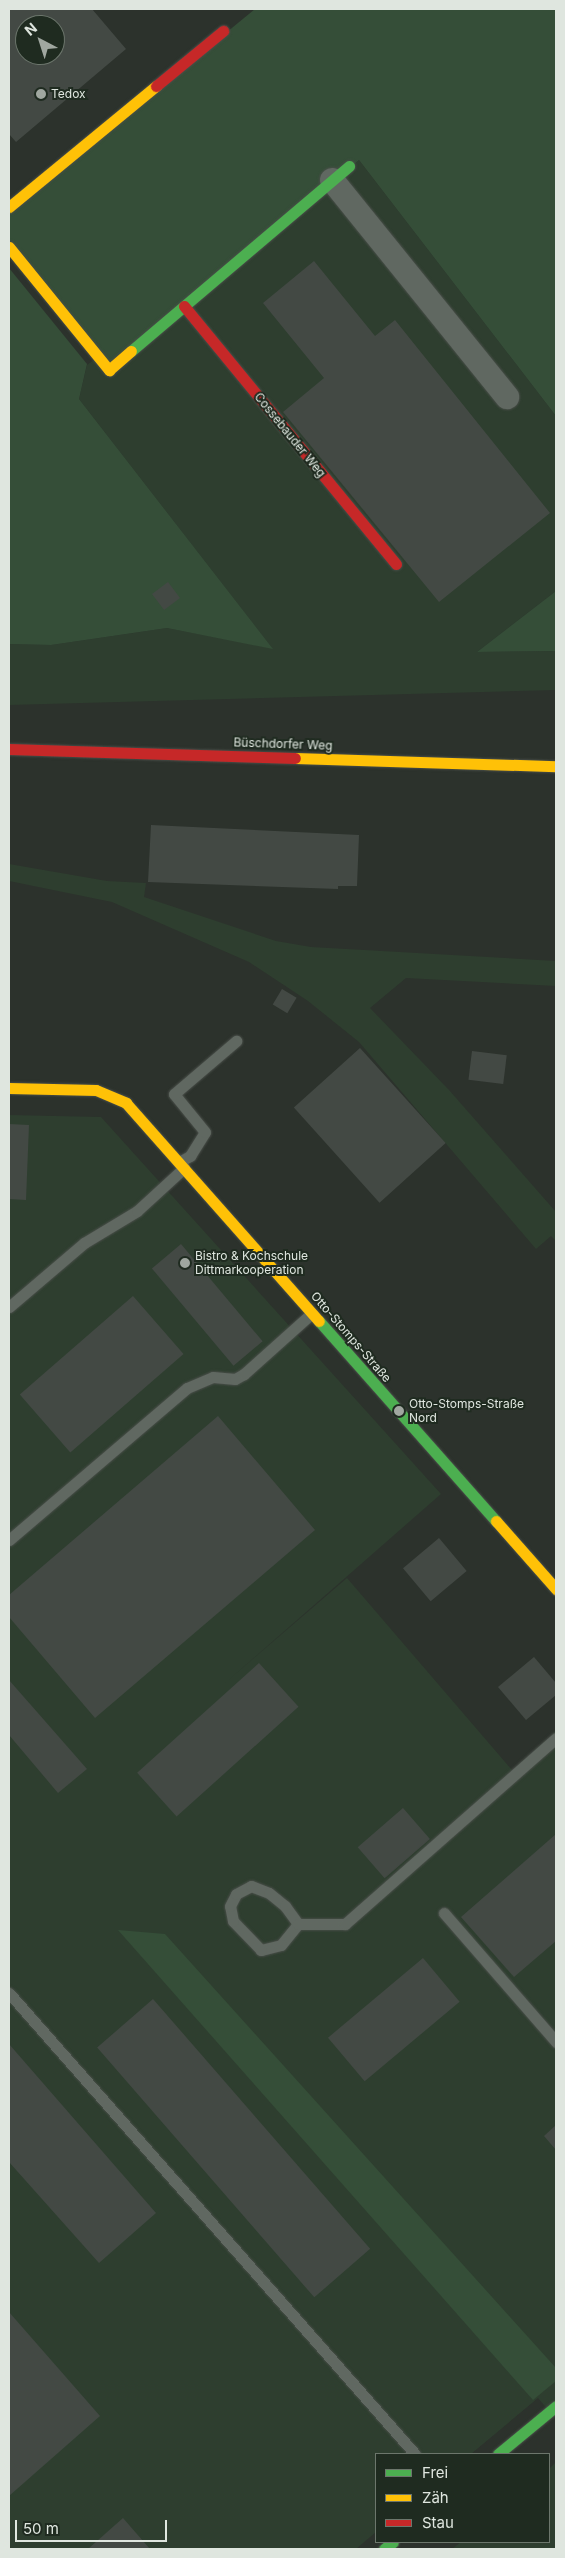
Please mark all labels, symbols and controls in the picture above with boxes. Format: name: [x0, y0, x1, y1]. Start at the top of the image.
north arrow: [15, 15, 65, 65]
text: N: [21, 19, 40, 39]
place label: Tedox: [51, 87, 86, 101]
marker: Tedox: [35, 88, 47, 100]
street label: Cossebauder Weg: [251, 390, 329, 480]
street label: Büschdorfer Weg: [233, 735, 333, 753]
place label: Bistro & Kochschule Dittmarkooperation: [195, 1249, 308, 1277]
marker: Bistro & Kochschule Dittmarkooperation: [179, 1257, 191, 1269]
street label: Otto-Stomps-Straße: [308, 1289, 394, 1385]
place label: Otto-Stomps-Straße Nord: [409, 1397, 524, 1425]
marker: Otto-Stomps-Straße Nord: [393, 1405, 405, 1417]
legend: [375, 2453, 550, 2543]
text: Frei: [422, 2463, 448, 2482]
text: Zäh: [422, 2488, 449, 2507]
scale bar: [18, 2510, 170, 2542]
text: Stau: [422, 2513, 454, 2532]
text: 50 m: [23, 2519, 59, 2538]

